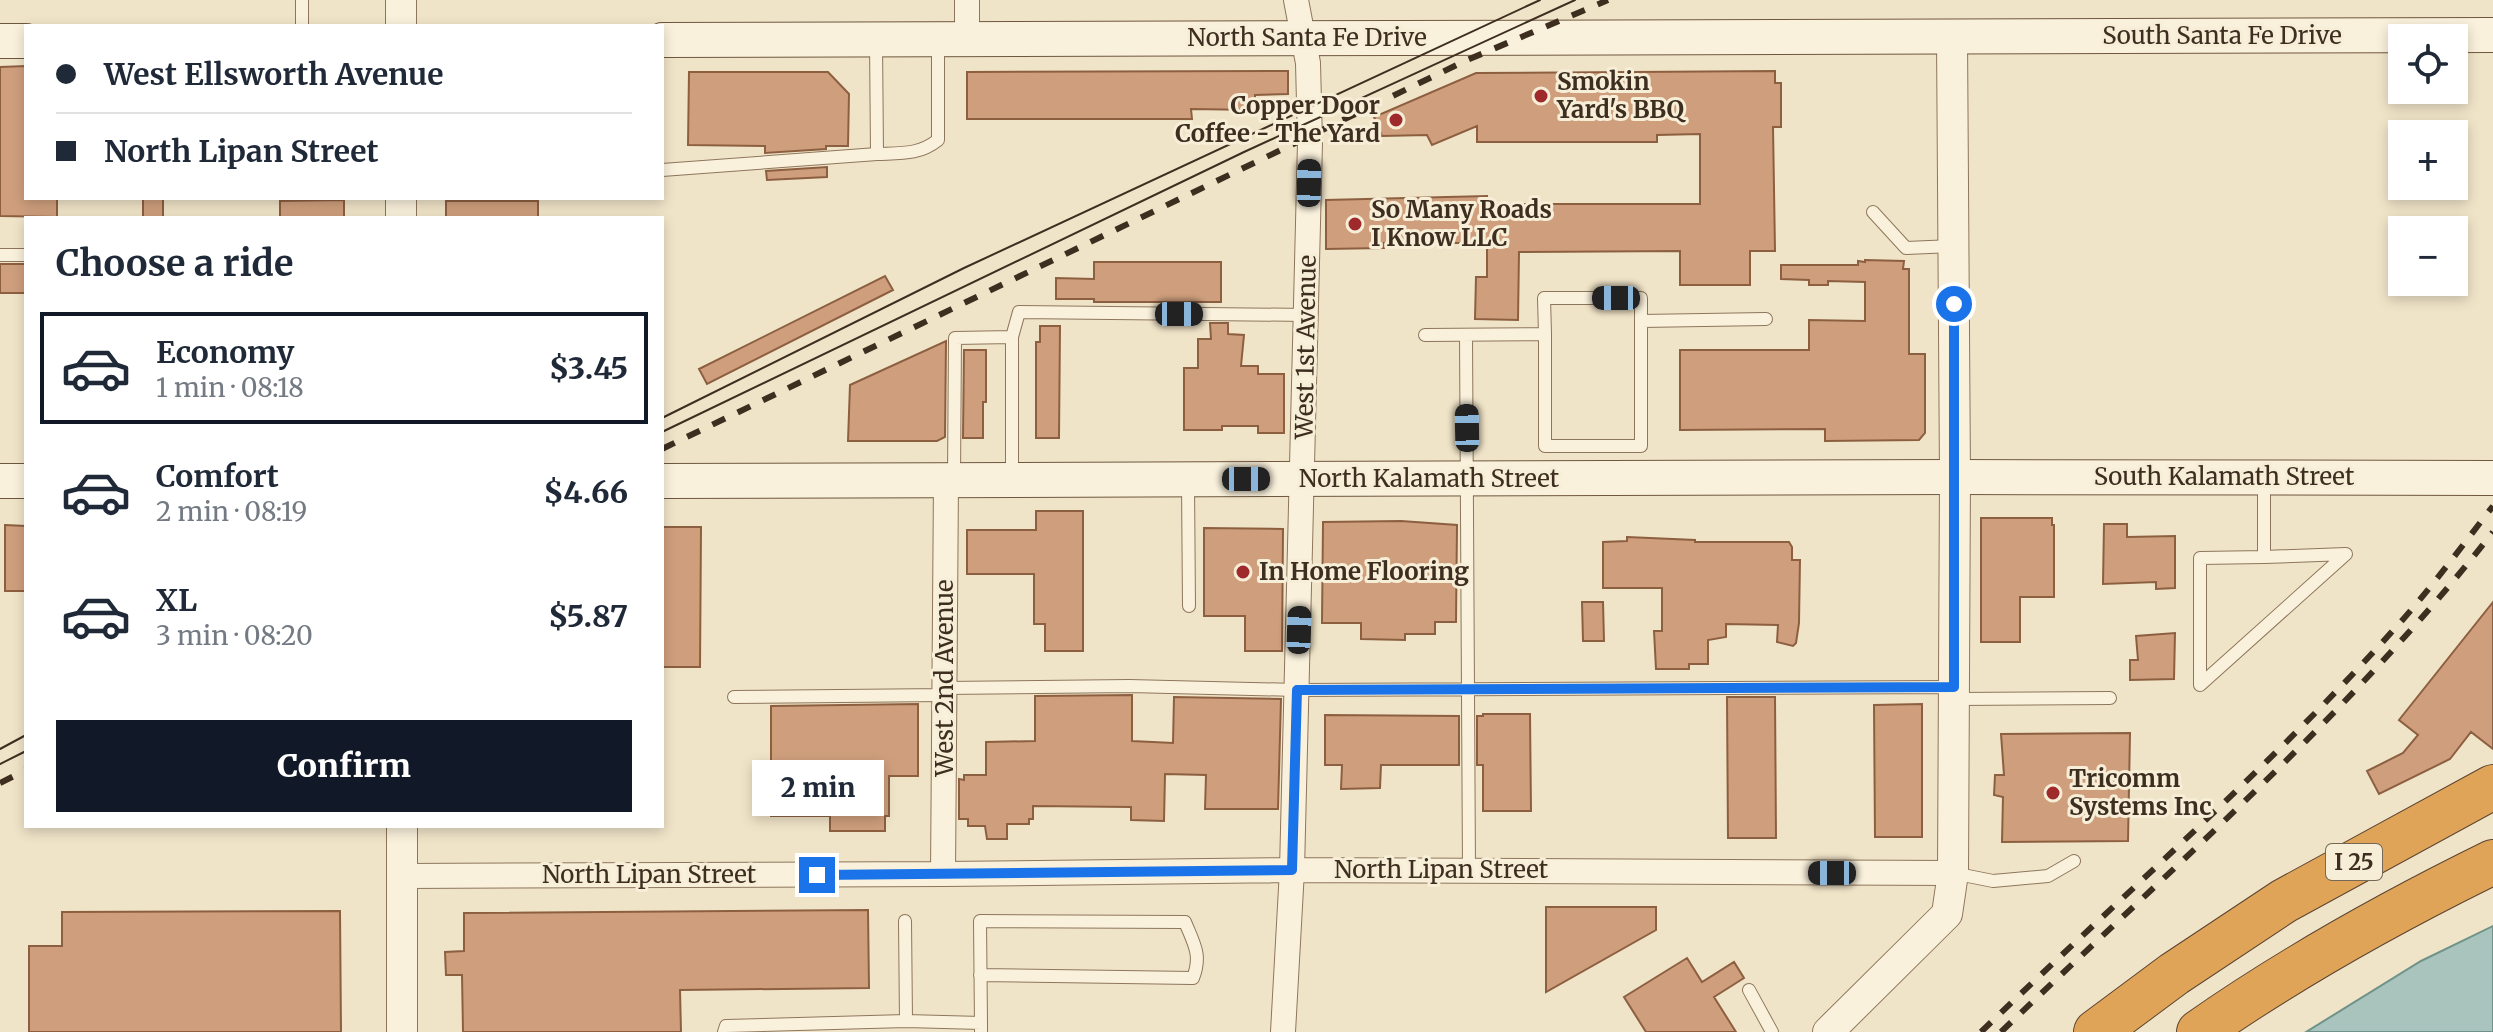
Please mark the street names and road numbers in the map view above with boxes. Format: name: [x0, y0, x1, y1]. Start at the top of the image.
street label: South Santa Fe Drive: [2102, 20, 2342, 51]
street label: North Santa Fe Drive: [1187, 22, 1427, 53]
street label: West 1st Avenue: [1288, 255, 1323, 440]
street label: South Kalamath Street: [2094, 461, 2355, 492]
street label: North Kalamath Street: [1299, 463, 1560, 494]
street label: West 2nd Avenue: [929, 580, 960, 777]
road number: I 25: [2326, 844, 2382, 880]
street label: North Lipan Street: [1334, 854, 1549, 885]
street label: North Lipan Street: [542, 859, 757, 890]

